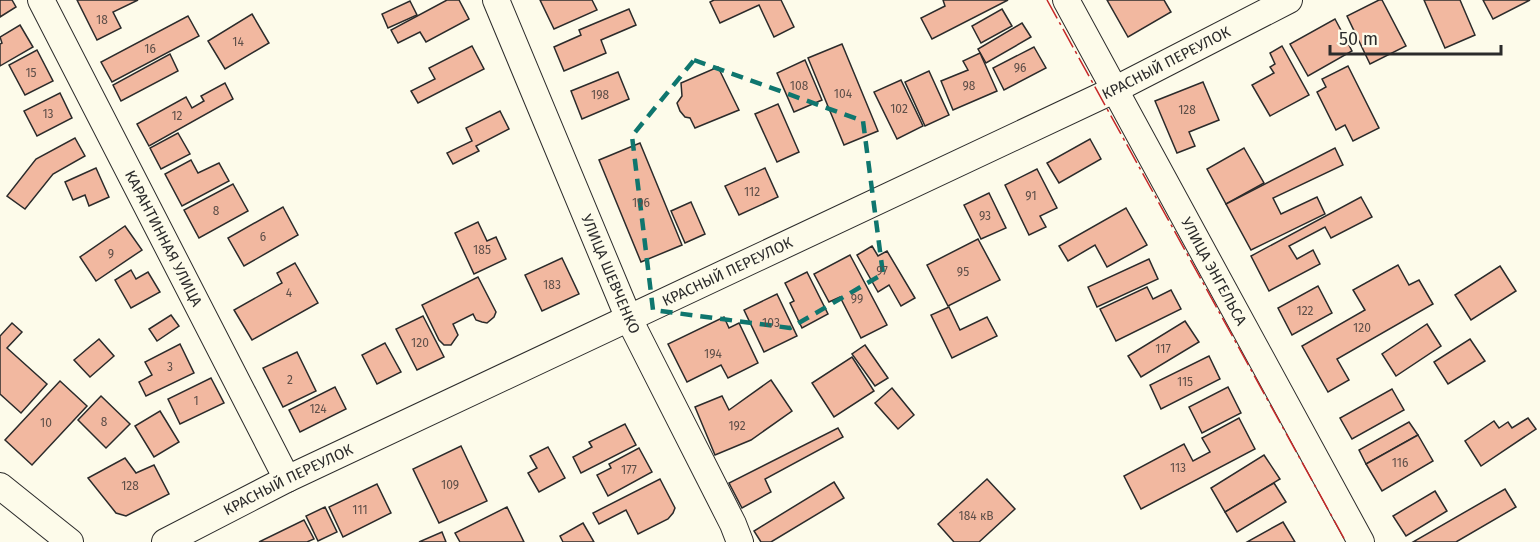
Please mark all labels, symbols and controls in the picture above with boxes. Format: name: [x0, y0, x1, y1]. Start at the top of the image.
house number: 18: [96, 13, 108, 27]
scale bar: [1330, 18, 1501, 56]
street label: КРАСНЫЙ ПЕРЕУЛОК: [1099, 23, 1234, 103]
text: 50 m: [1339, 28, 1378, 50]
house number: 14: [232, 35, 244, 49]
house number: 16: [144, 42, 156, 56]
house number: 96: [1014, 61, 1026, 75]
house number: 15: [25, 66, 37, 80]
house number: 108: [790, 79, 809, 93]
house number: 98: [963, 79, 976, 93]
house number: 104: [834, 87, 853, 101]
house number: 198: [591, 88, 609, 102]
house number: 102: [890, 102, 908, 116]
house number: 128: [1178, 103, 1196, 117]
house number: 13: [42, 107, 54, 121]
house number: 12: [171, 109, 183, 123]
street label: КАРАНТИННАЯ УЛИЦА: [121, 167, 206, 310]
house number: 112: [744, 185, 760, 199]
house number: 91: [1025, 189, 1037, 203]
house number: 196: [632, 196, 650, 210]
house number: 8: [213, 204, 220, 218]
house number: 93: [979, 209, 991, 223]
street label: УЛИЦА ШЕВЧЕНКО: [577, 212, 644, 337]
street label: УЛИЦА ЭНГЕЛЬСА: [1177, 214, 1250, 329]
house number: 6: [260, 230, 266, 244]
street label: КРАСНЫЙ ПЕРЕУЛОК: [659, 233, 796, 310]
house number: 185: [473, 243, 491, 257]
house number: 9: [108, 247, 114, 261]
house number: 97: [876, 264, 888, 278]
house number: 95: [957, 265, 969, 279]
house number: 183: [543, 278, 561, 292]
house number: 4: [286, 286, 293, 300]
house number: 99: [851, 292, 863, 306]
house number: 122: [1296, 304, 1314, 318]
house number: 103: [762, 316, 780, 330]
house number: 120: [1353, 321, 1371, 335]
house number: 120: [411, 336, 429, 350]
house number: 117: [1155, 342, 1171, 356]
house number: 194: [704, 347, 722, 361]
house number: 3: [167, 360, 173, 374]
house number: 2: [287, 373, 293, 387]
house number: 115: [1177, 375, 1193, 389]
house number: 1: [193, 394, 199, 408]
house number: 124: [309, 402, 327, 416]
house number: 8: [101, 415, 108, 429]
house number: 10: [40, 416, 52, 430]
house number: 192: [728, 419, 746, 433]
street label: КРАСНЫЙ ПЕРЕУЛОК: [220, 440, 356, 519]
house number: 116: [1392, 456, 1408, 470]
house number: 113: [1170, 461, 1186, 475]
house number: 177: [621, 463, 637, 477]
house number: 109: [441, 478, 459, 492]
house number: 128: [121, 479, 139, 493]
house number: 111: [352, 503, 368, 517]
house number: 184 кВ: [959, 509, 993, 523]

